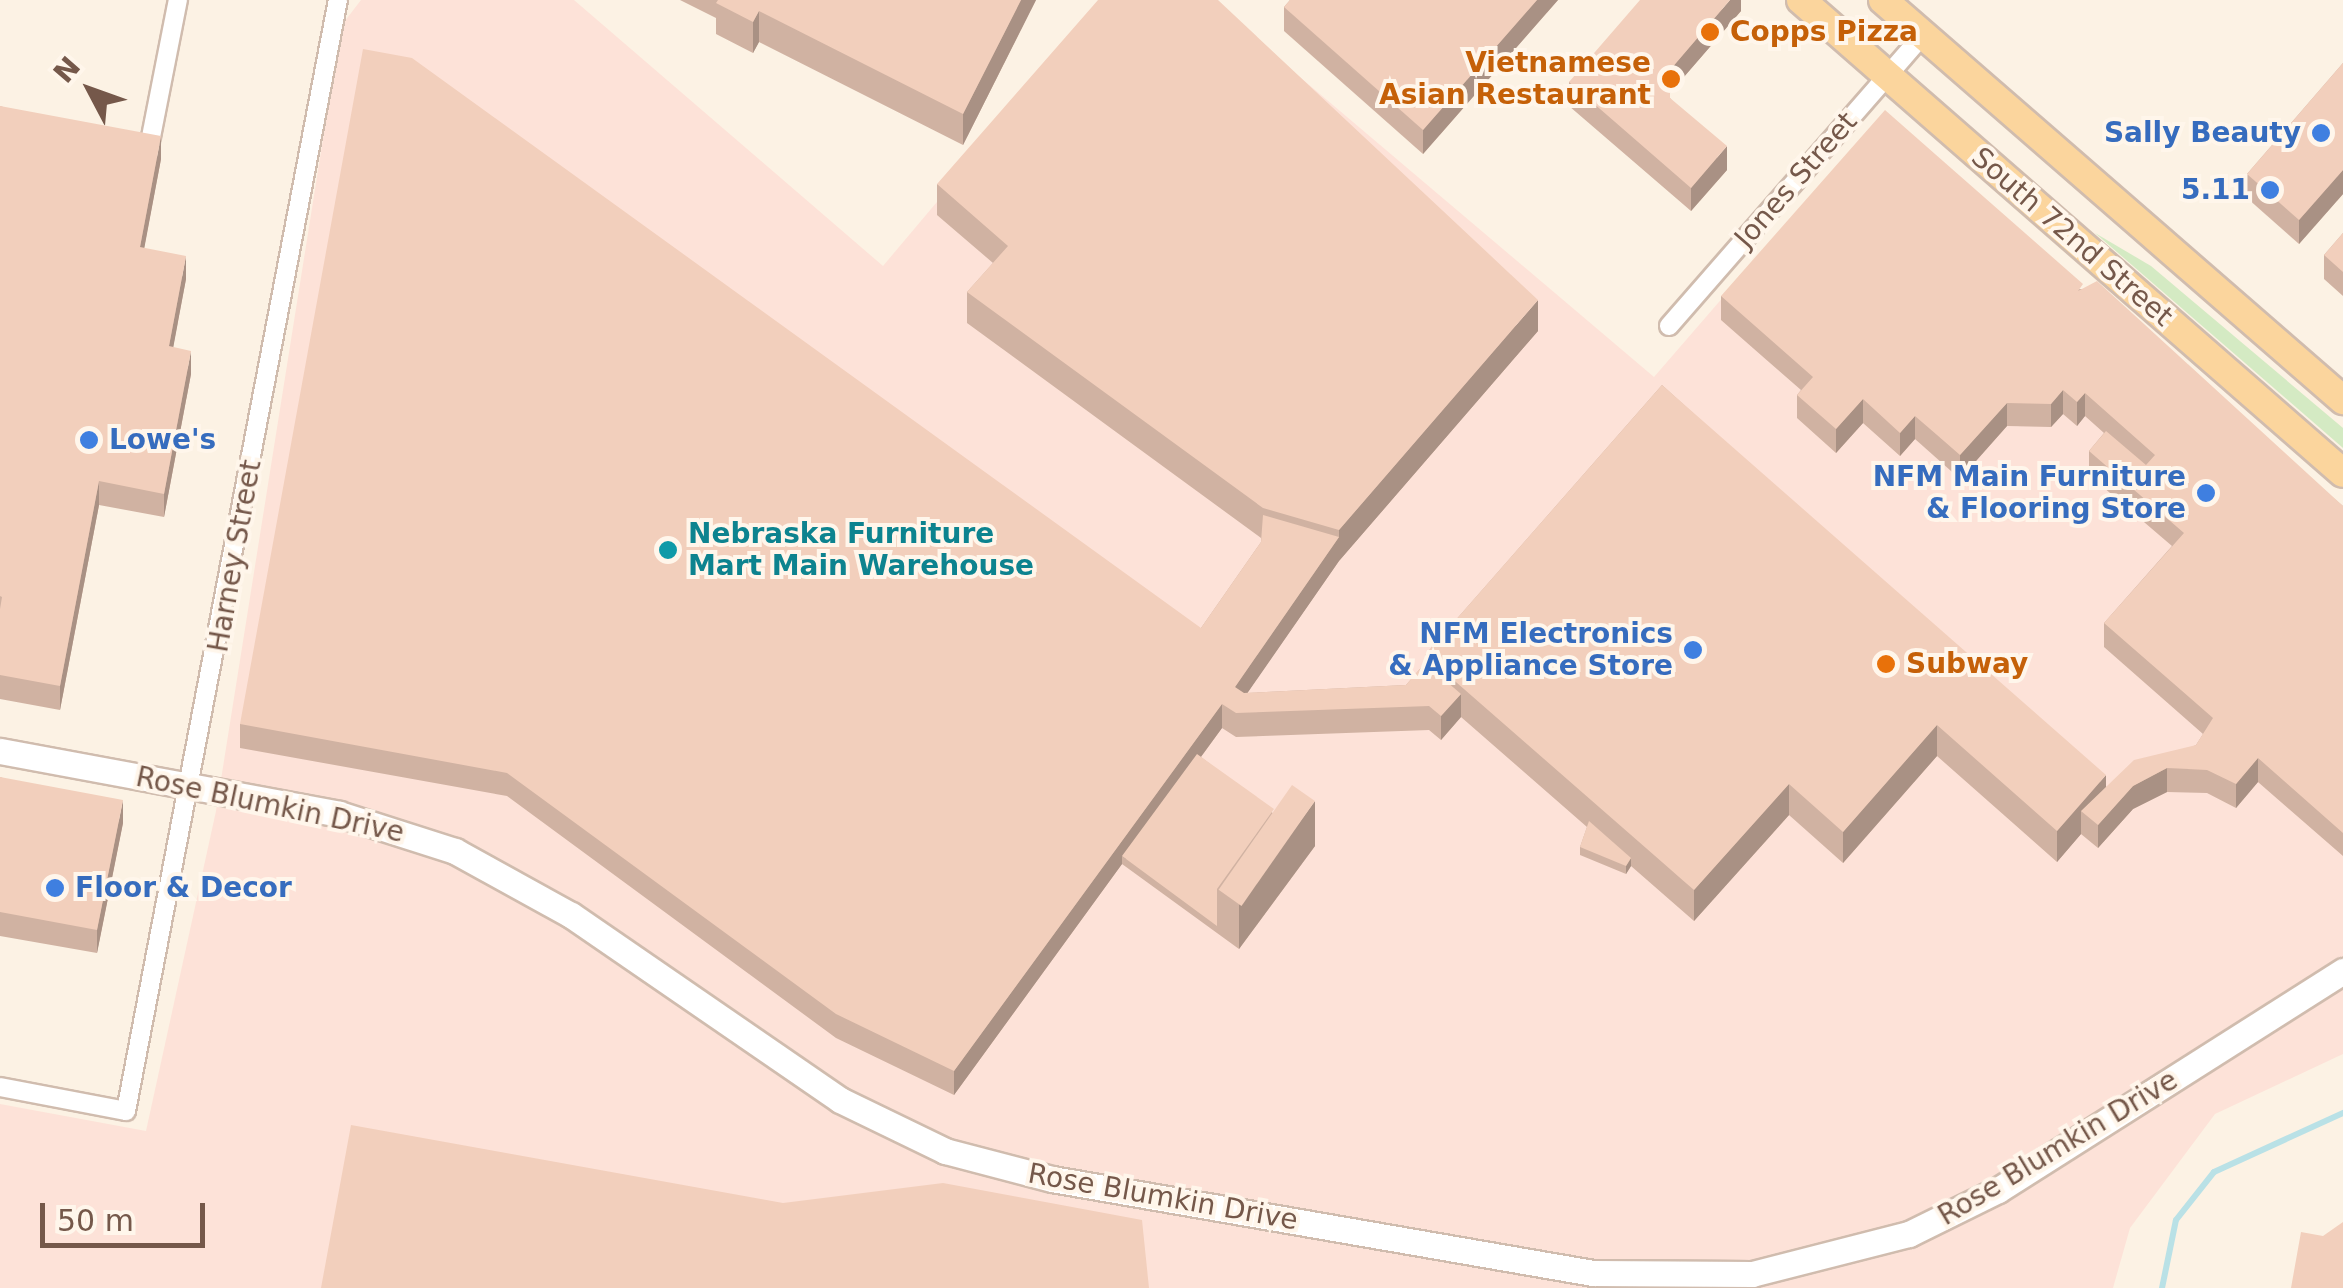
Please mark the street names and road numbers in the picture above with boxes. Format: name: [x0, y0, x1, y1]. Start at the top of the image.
street label: Jones Street: [1728, 105, 1864, 255]
street label: South 72nd Street: [1965, 141, 2179, 333]
street label: Harney Street: [202, 457, 268, 655]
street label: Rose Blumkin Drive: [133, 760, 407, 850]
street label: Rose Blumkin Drive: [1932, 1063, 2184, 1233]
street label: Rose Blumkin Drive: [1025, 1157, 1301, 1237]

